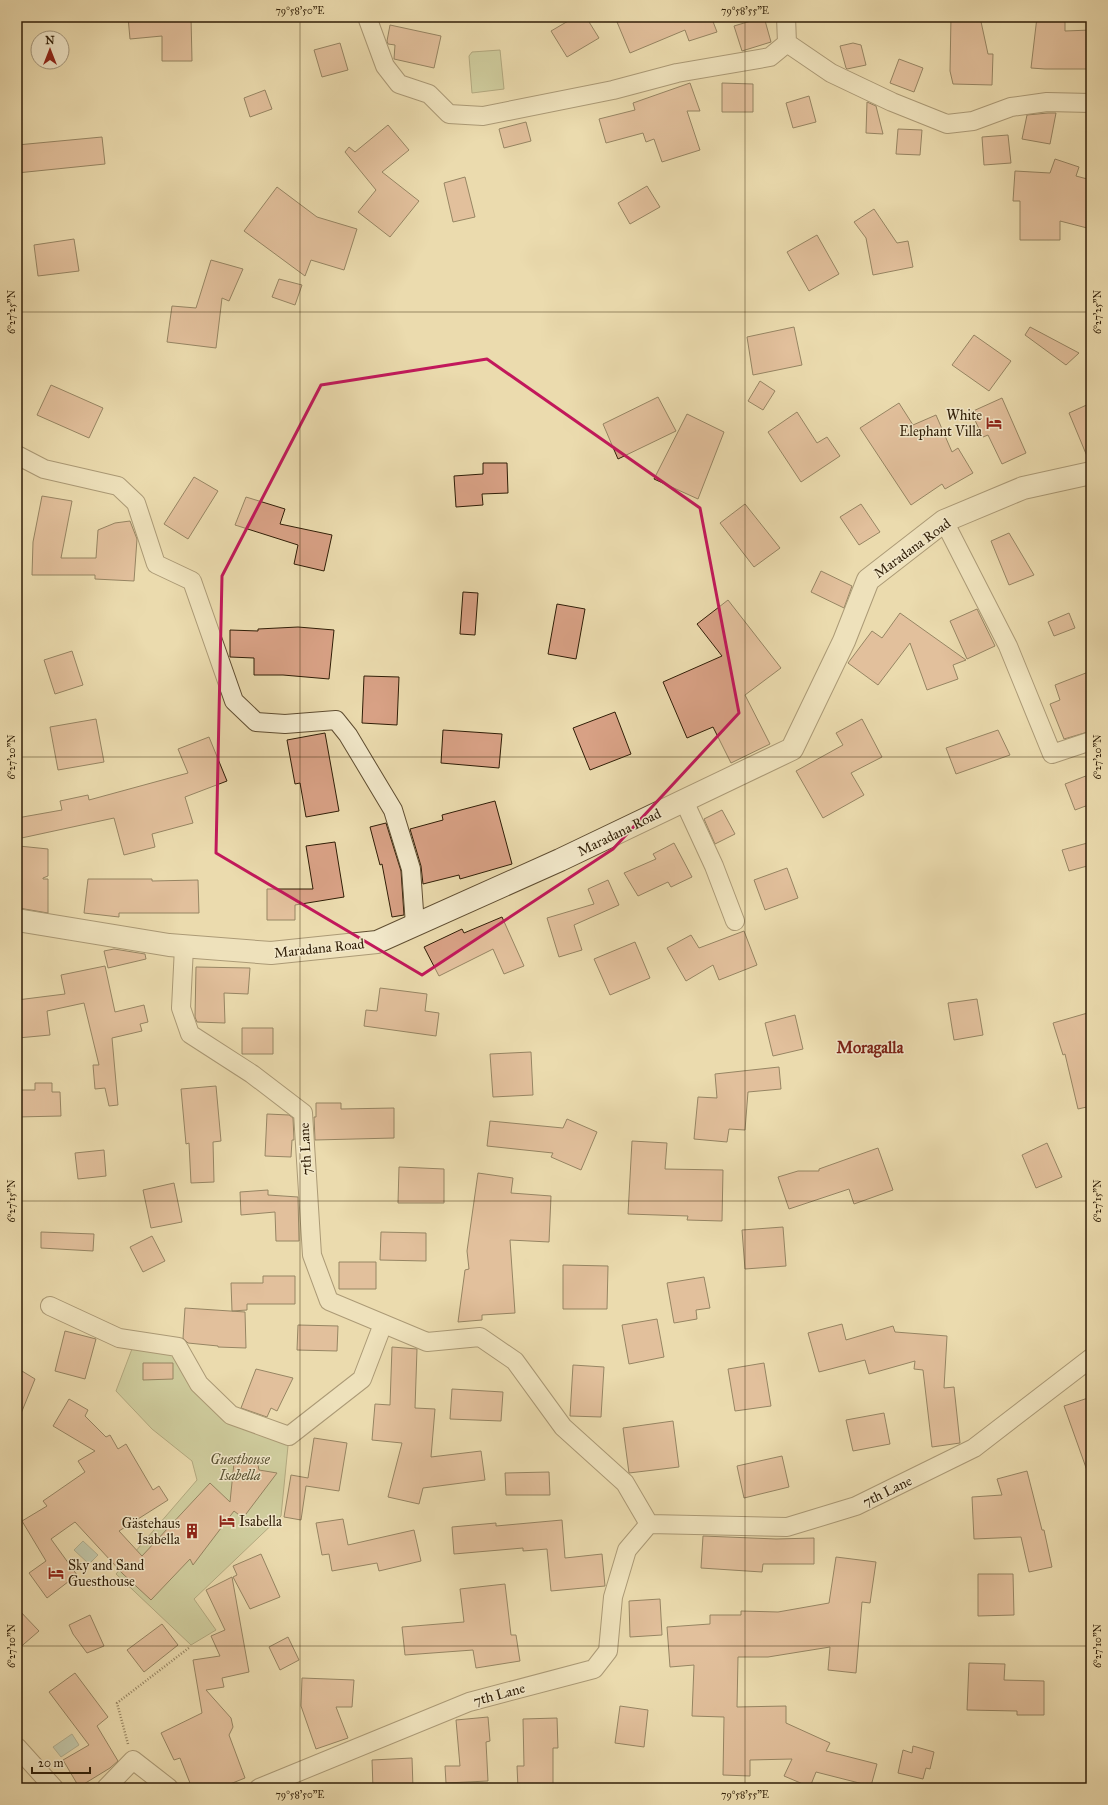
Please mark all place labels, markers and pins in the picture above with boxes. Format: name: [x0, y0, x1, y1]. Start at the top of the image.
place label: White Elephant Villa: [899, 407, 982, 440]
hotel icon: White Elephant Villa: [985, 414, 1003, 432]
hotel icon: Isabella: [218, 1512, 236, 1530]
place label: Isabella: [239, 1513, 282, 1530]
place label: Gästehaus Isabella: [122, 1515, 180, 1548]
building icon: Gästehaus Isabella: [183, 1522, 201, 1540]
place label: Sky and Sand Guesthouse: [68, 1557, 144, 1590]
hotel icon: Sky and Sand Guesthouse: [47, 1564, 65, 1582]

